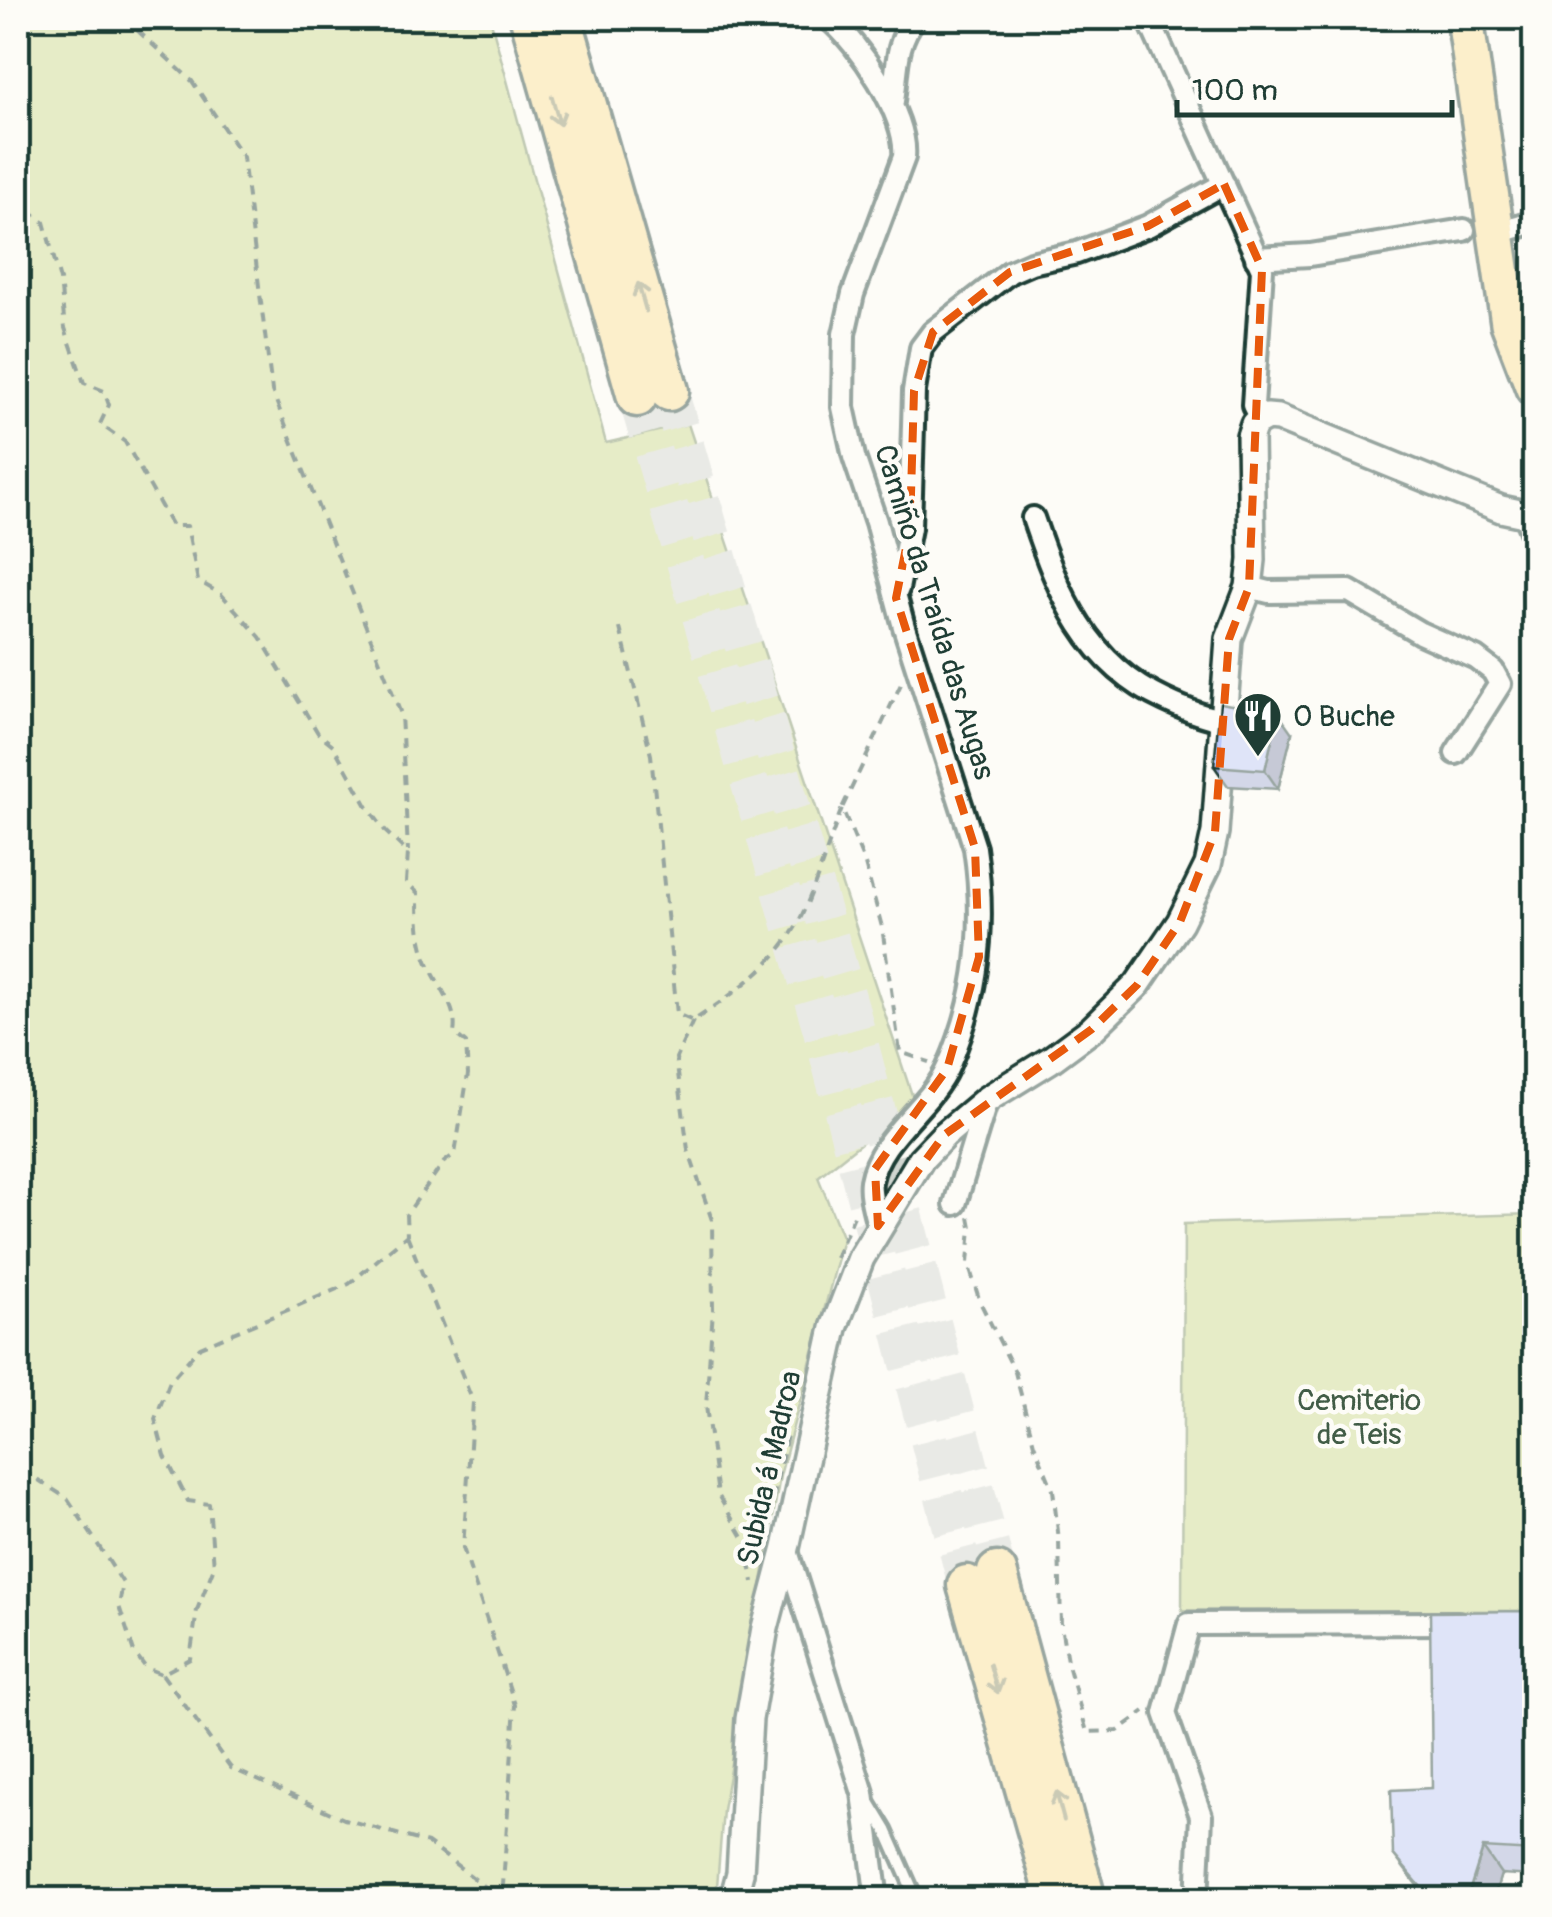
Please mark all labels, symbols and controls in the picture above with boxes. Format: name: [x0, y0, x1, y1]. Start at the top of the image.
scale bar: [1177, 55, 1452, 117]
text: 100 m: [1192, 72, 1278, 109]
one-way arrow: [548, 95, 566, 126]
one-way arrow: [632, 282, 650, 313]
street label: Camiño da Traída das Augas: [866, 440, 1003, 784]
restaurant icon: O Buche: [1232, 690, 1284, 758]
place label: O Buche: [1293, 698, 1395, 735]
street label: Subida á Madroa: [729, 1367, 810, 1569]
park label: Cemiterio de Teis: [1297, 1382, 1421, 1453]
one-way arrow: [986, 1663, 1004, 1694]
one-way arrow: [1049, 1790, 1068, 1822]

